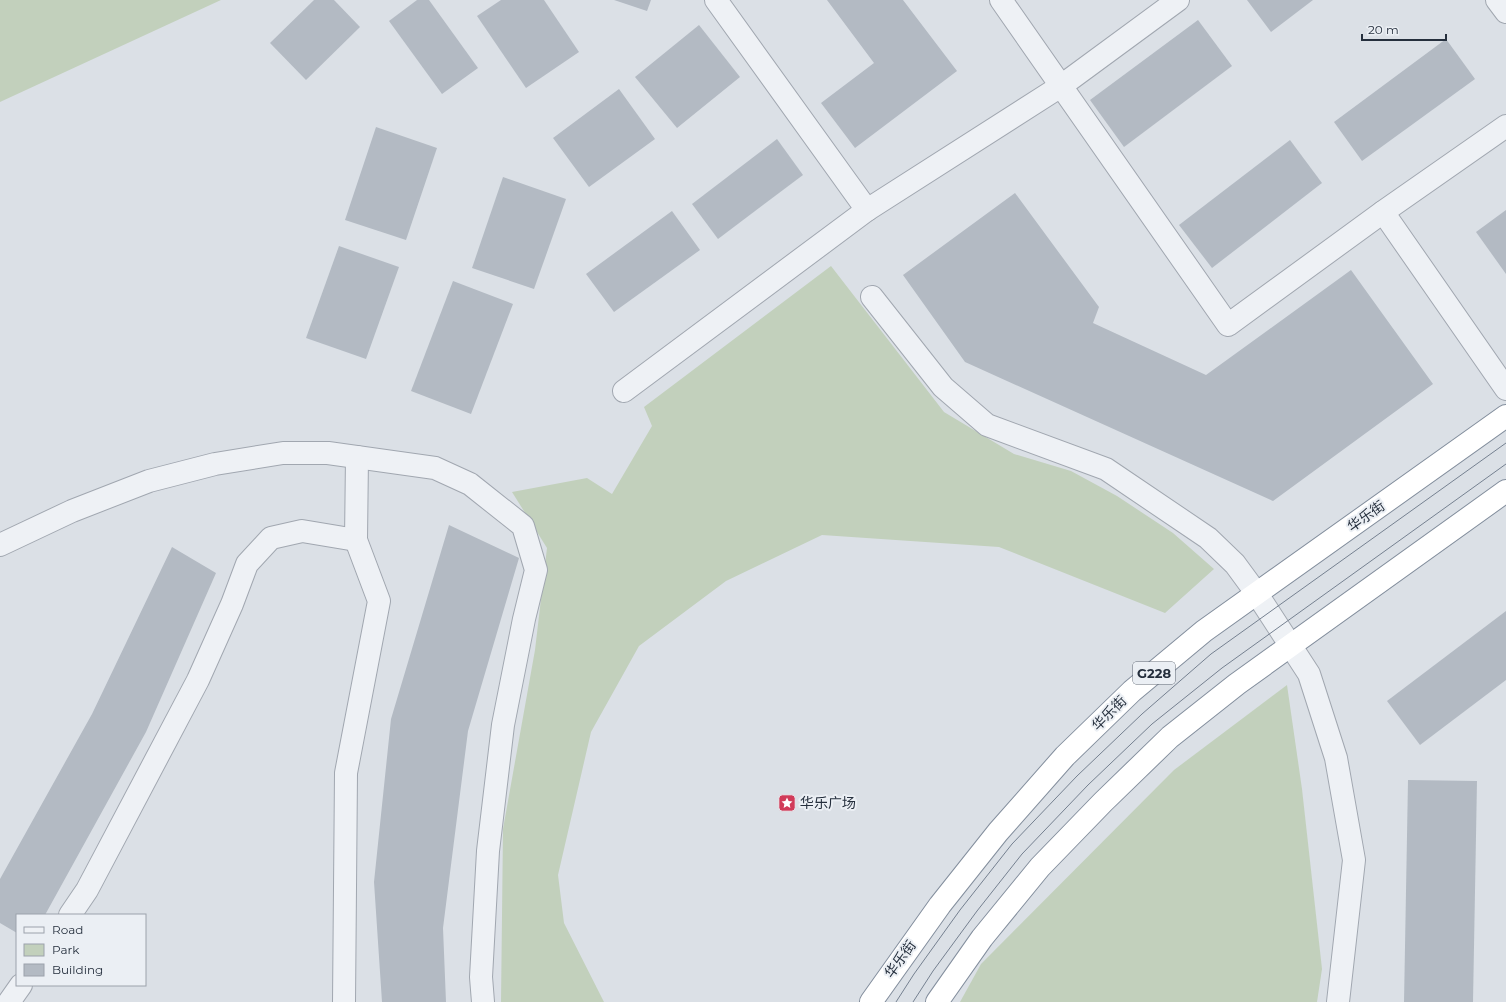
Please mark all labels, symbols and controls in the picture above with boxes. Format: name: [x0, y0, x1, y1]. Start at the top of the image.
scale bar: [1362, 16, 1446, 42]
text: 20 m: [1368, 22, 1399, 37]
street label: 华乐街: [1344, 497, 1388, 535]
road number: G228: [1133, 662, 1175, 684]
street label: 华乐街: [1088, 692, 1130, 734]
place icon: 华乐广场: [777, 793, 797, 813]
place label: 华乐广场: [800, 794, 856, 812]
legend: [16, 914, 146, 986]
text: Road: [52, 922, 83, 937]
street label: 华乐街: [880, 937, 920, 981]
text: Park: [52, 942, 80, 957]
text: Building: [52, 962, 103, 977]

